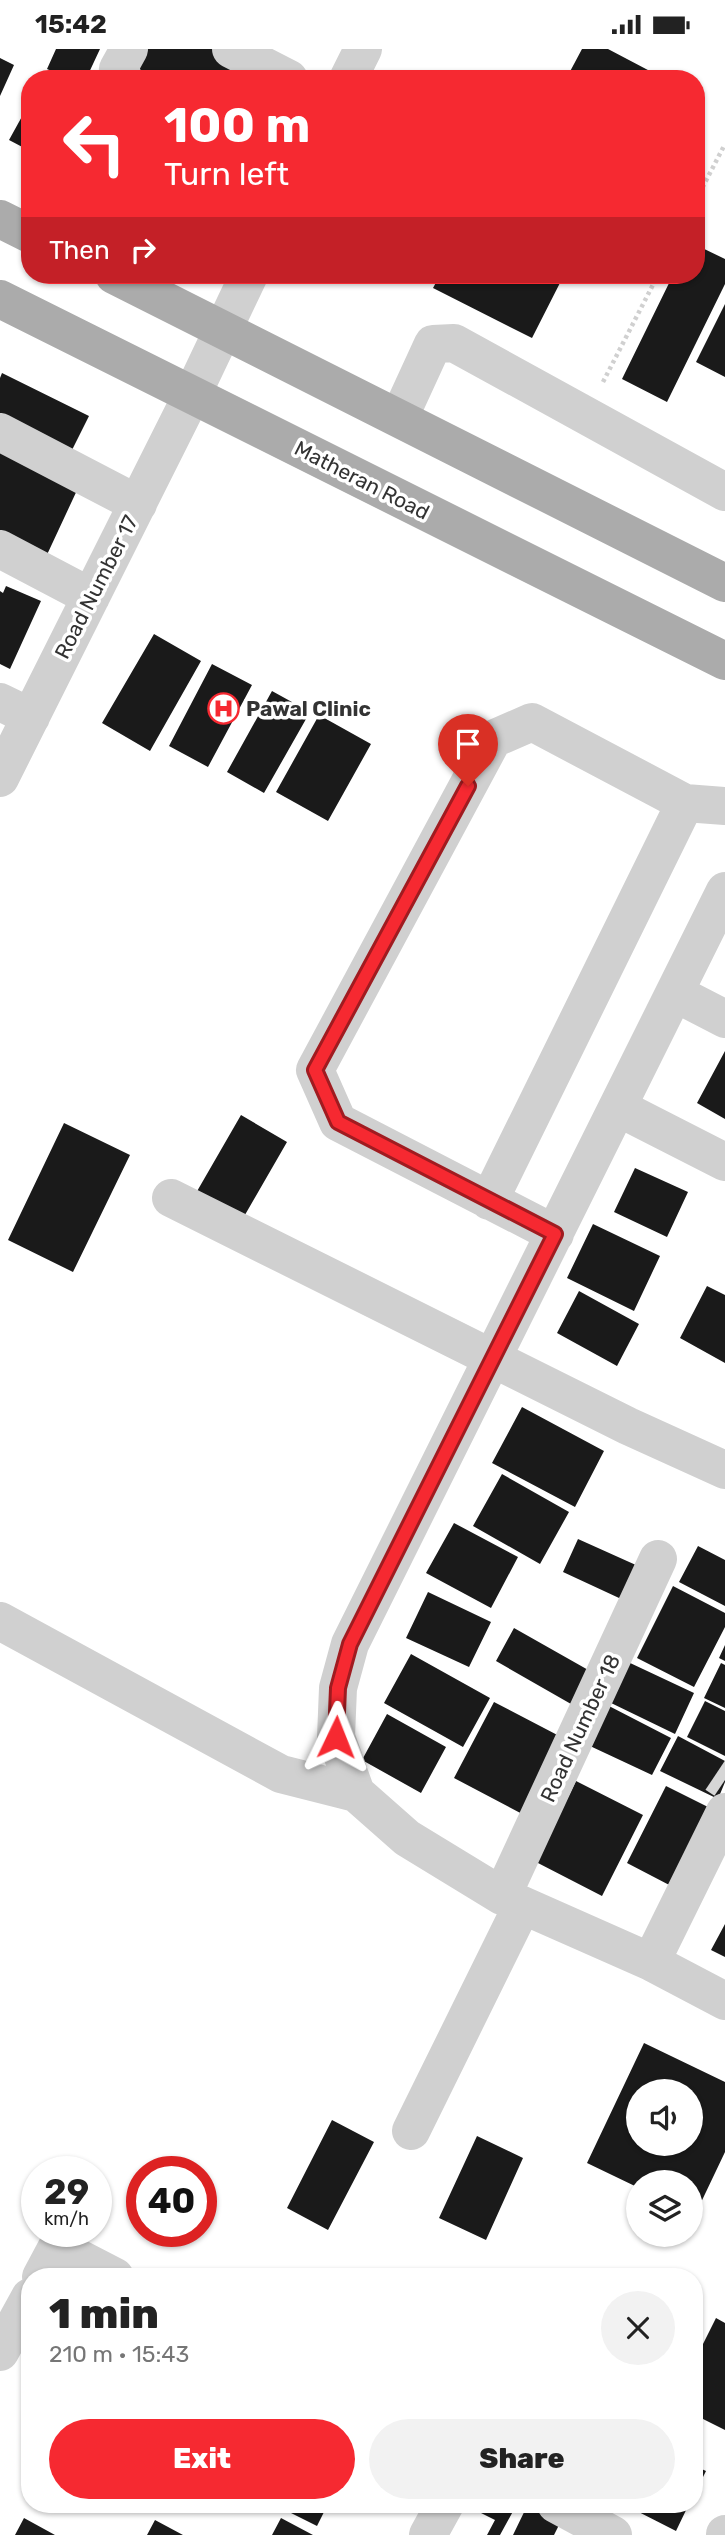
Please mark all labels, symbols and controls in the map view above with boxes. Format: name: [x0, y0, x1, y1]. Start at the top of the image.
text: 15:42: [35, 9, 107, 40]
text: 100 m: [164, 96, 310, 154]
icon: left: [49, 98, 140, 189]
text: Turn left: [164, 155, 289, 193]
icon: right: [124, 231, 162, 269]
text: Then: [49, 235, 110, 266]
street label: Matheran Road: [290, 435, 434, 525]
street label: Road Number 17: [49, 511, 143, 663]
hospital icon: Pawal Clinic: [206, 691, 240, 725]
place label: Pawal Clinic: [246, 696, 371, 721]
pin: [438, 714, 498, 786]
icon: arrive: [449, 725, 487, 763]
street label: Road Number 18: [535, 1650, 625, 1806]
position arrow: [299, 1700, 373, 1774]
map controls: [626, 2079, 703, 2247]
button: sound: [626, 2079, 703, 2156]
speed limit sign: 40: [126, 2156, 217, 2247]
button: layers: [626, 2170, 703, 2247]
text: 29: [44, 2171, 89, 2213]
text: km/h: [44, 2208, 89, 2230]
text: 1 min: [49, 2289, 159, 2339]
button: close: [601, 2291, 675, 2365]
text: 210 m · 15:43: [49, 2340, 189, 2368]
button: Exit: [49, 2419, 355, 2499]
button: Share: [369, 2419, 675, 2499]

